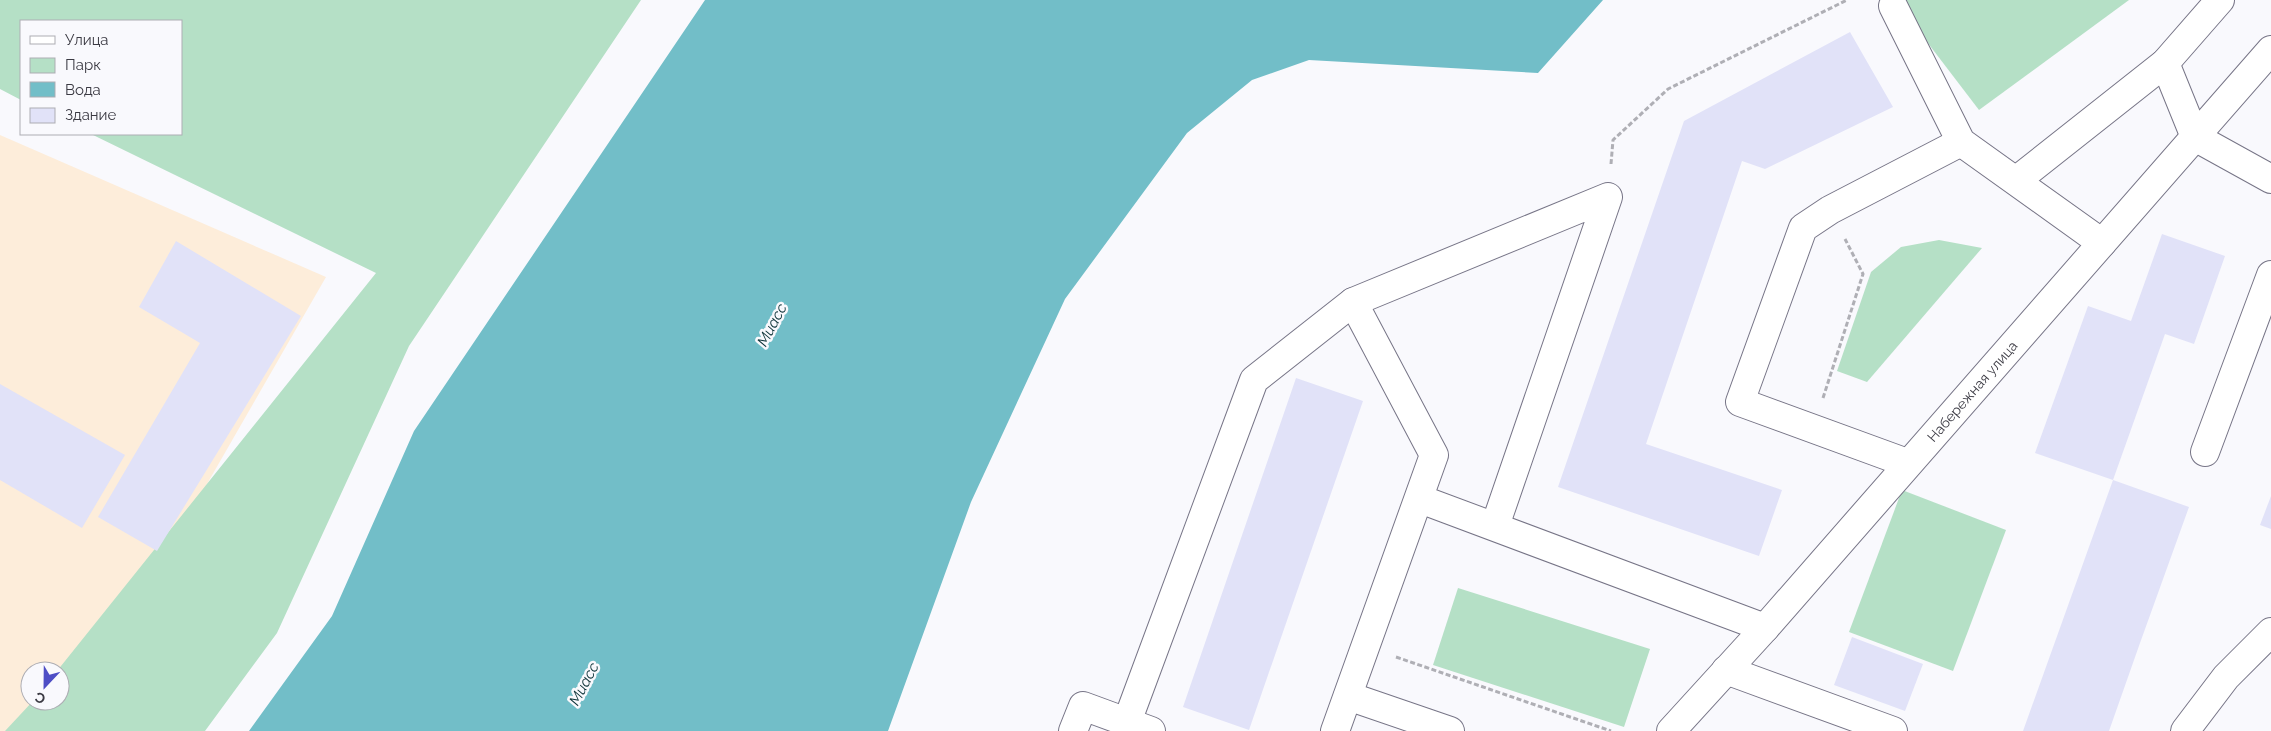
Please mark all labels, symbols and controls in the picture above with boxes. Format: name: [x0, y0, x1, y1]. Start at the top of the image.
legend: [20, 20, 182, 135]
text: Улица: [65, 31, 109, 49]
text: Парк: [65, 56, 101, 74]
text: Вода: [65, 81, 101, 99]
text: Здание: [65, 106, 117, 124]
water label: Миасс: [753, 300, 791, 349]
street label: Набережная улица: [1924, 338, 2021, 445]
water label: Миасс: [565, 659, 603, 708]
north arrow: [20, 661, 70, 711]
text: С: [32, 689, 48, 707]

